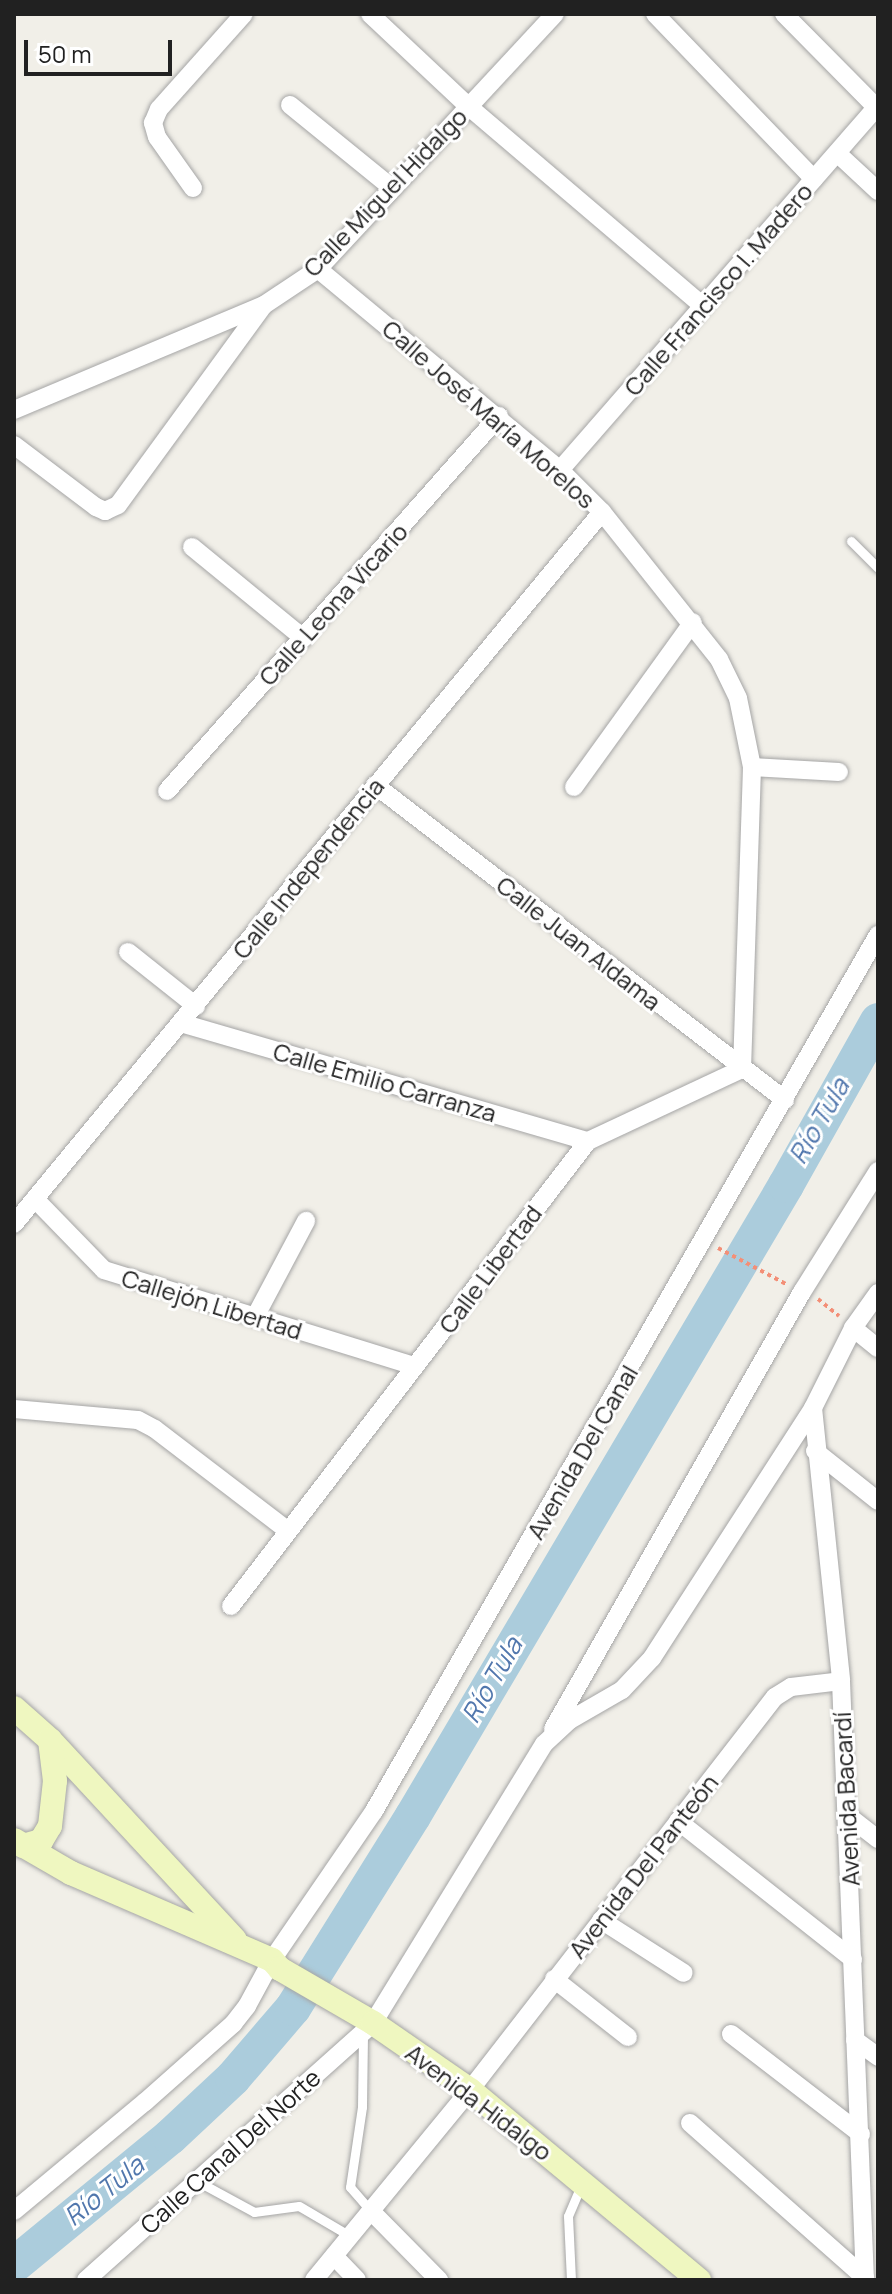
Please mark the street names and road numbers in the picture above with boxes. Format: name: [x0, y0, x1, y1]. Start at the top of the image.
street label: Calle Miguel Hidalgo: [297, 102, 473, 282]
street label: Calle Francisco I. Madero: [618, 177, 818, 401]
street label: Calle José María Morelos: [377, 314, 601, 514]
street label: Calle Leona Vicario: [253, 517, 413, 691]
street label: Calle Independencia: [226, 772, 390, 964]
street label: Calle Juan Aldama: [491, 870, 667, 1016]
street label: Calle Emilio Carranza: [270, 1036, 500, 1128]
street label: Calle Libertad: [433, 1199, 547, 1339]
street label: Callejón Libertad: [118, 1263, 306, 1345]
street label: Avenida Del Canal: [521, 1360, 643, 1544]
street label: Avenida Bacardí: [827, 1711, 865, 1887]
street label: Avenida Del Panteón: [562, 1768, 724, 1964]
street label: Avenida Hidalgo: [400, 2038, 558, 2166]
street label: Calle Canal Del Norte: [134, 2063, 326, 2239]

